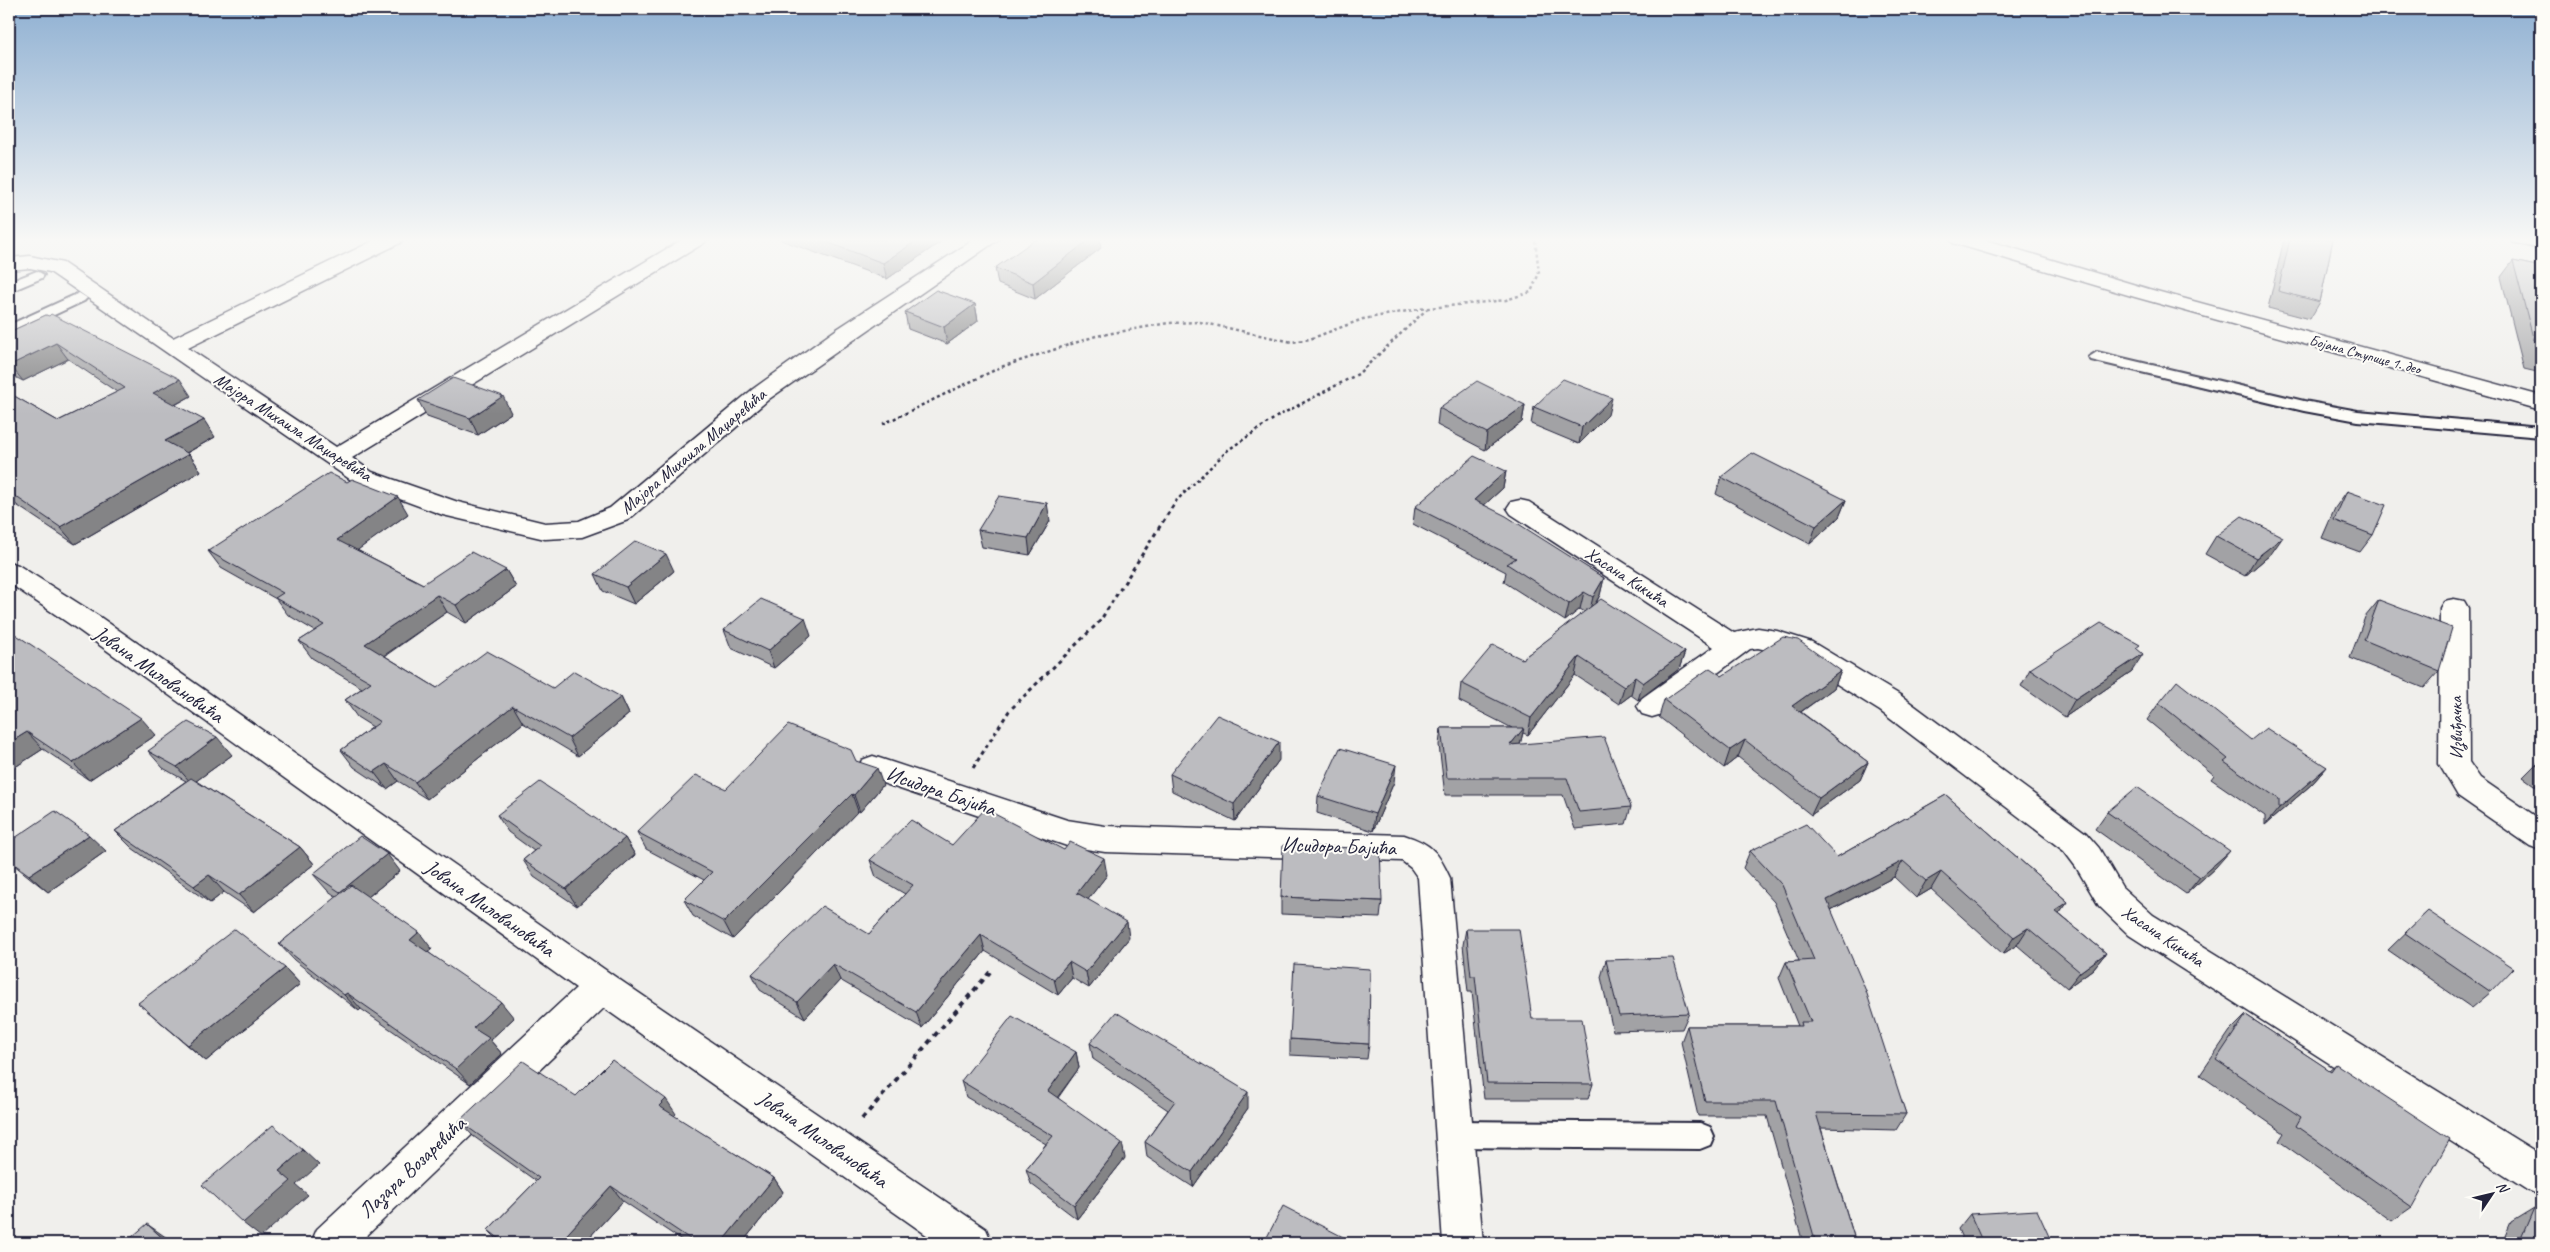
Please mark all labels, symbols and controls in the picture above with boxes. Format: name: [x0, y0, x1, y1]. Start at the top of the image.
street label: Бојана Ступице 1. део: [2307, 331, 2424, 379]
street label: Мајора Михаила Маџаревића: [210, 368, 377, 487]
street label: Мајора Михаила Маџаревића: [616, 383, 771, 519]
street label: Хасана Кикића: [1581, 542, 1674, 613]
street label: Јована Миловановића: [88, 619, 230, 729]
street label: Извиђачка: [2444, 695, 2469, 760]
street label: Исидора Бајића: [883, 760, 1001, 822]
street label: Исидора Бајића: [1282, 831, 1398, 861]
street label: Јована Миловановића: [419, 853, 561, 963]
street label: Хасана Кикића: [2118, 900, 2209, 972]
street label: Јована Миловановића: [752, 1084, 894, 1194]
street label: Лазара Возаревића: [353, 1109, 473, 1224]
north arrow: [2468, 1170, 2518, 1220]
text: N: [2493, 1178, 2513, 1197]

